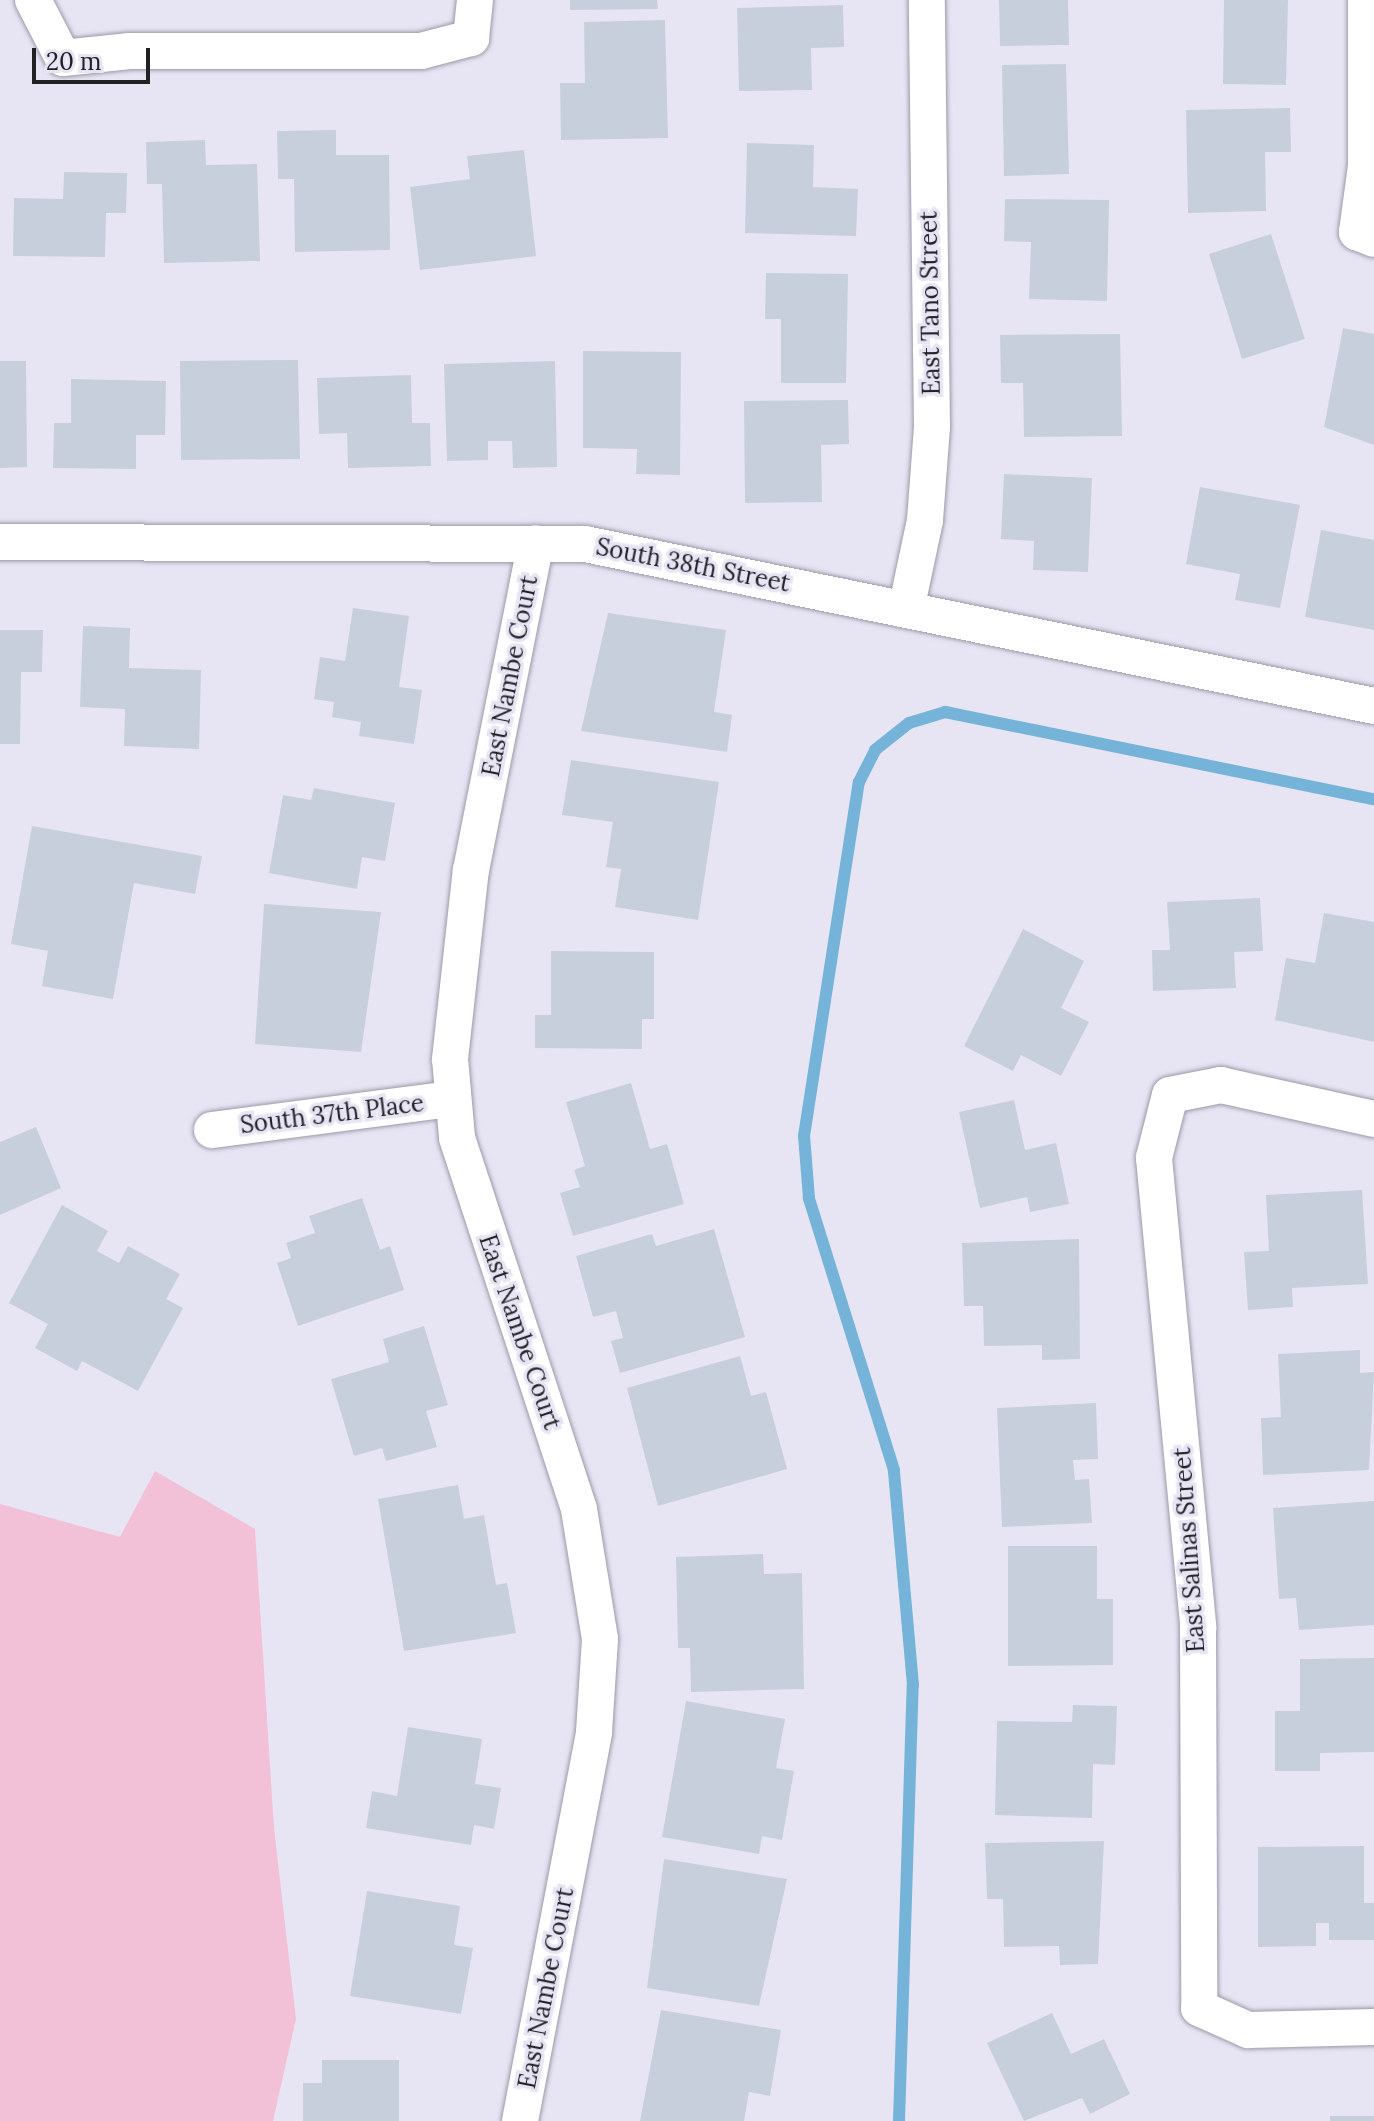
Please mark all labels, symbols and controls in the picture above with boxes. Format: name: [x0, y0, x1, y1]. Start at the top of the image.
scale bar: [36, 32, 154, 82]
text: 20 m: [46, 46, 102, 77]
street label: East Tano Street: [914, 211, 946, 395]
street label: South 38th Street: [594, 532, 792, 598]
street label: East Nambe Court: [476, 573, 544, 779]
street label: South 37th Place: [239, 1088, 425, 1140]
street label: East Nambe Court: [473, 1231, 567, 1433]
street label: East Salinas Street: [1167, 1446, 1211, 1654]
street label: East Nambe Court: [512, 1885, 580, 2091]

